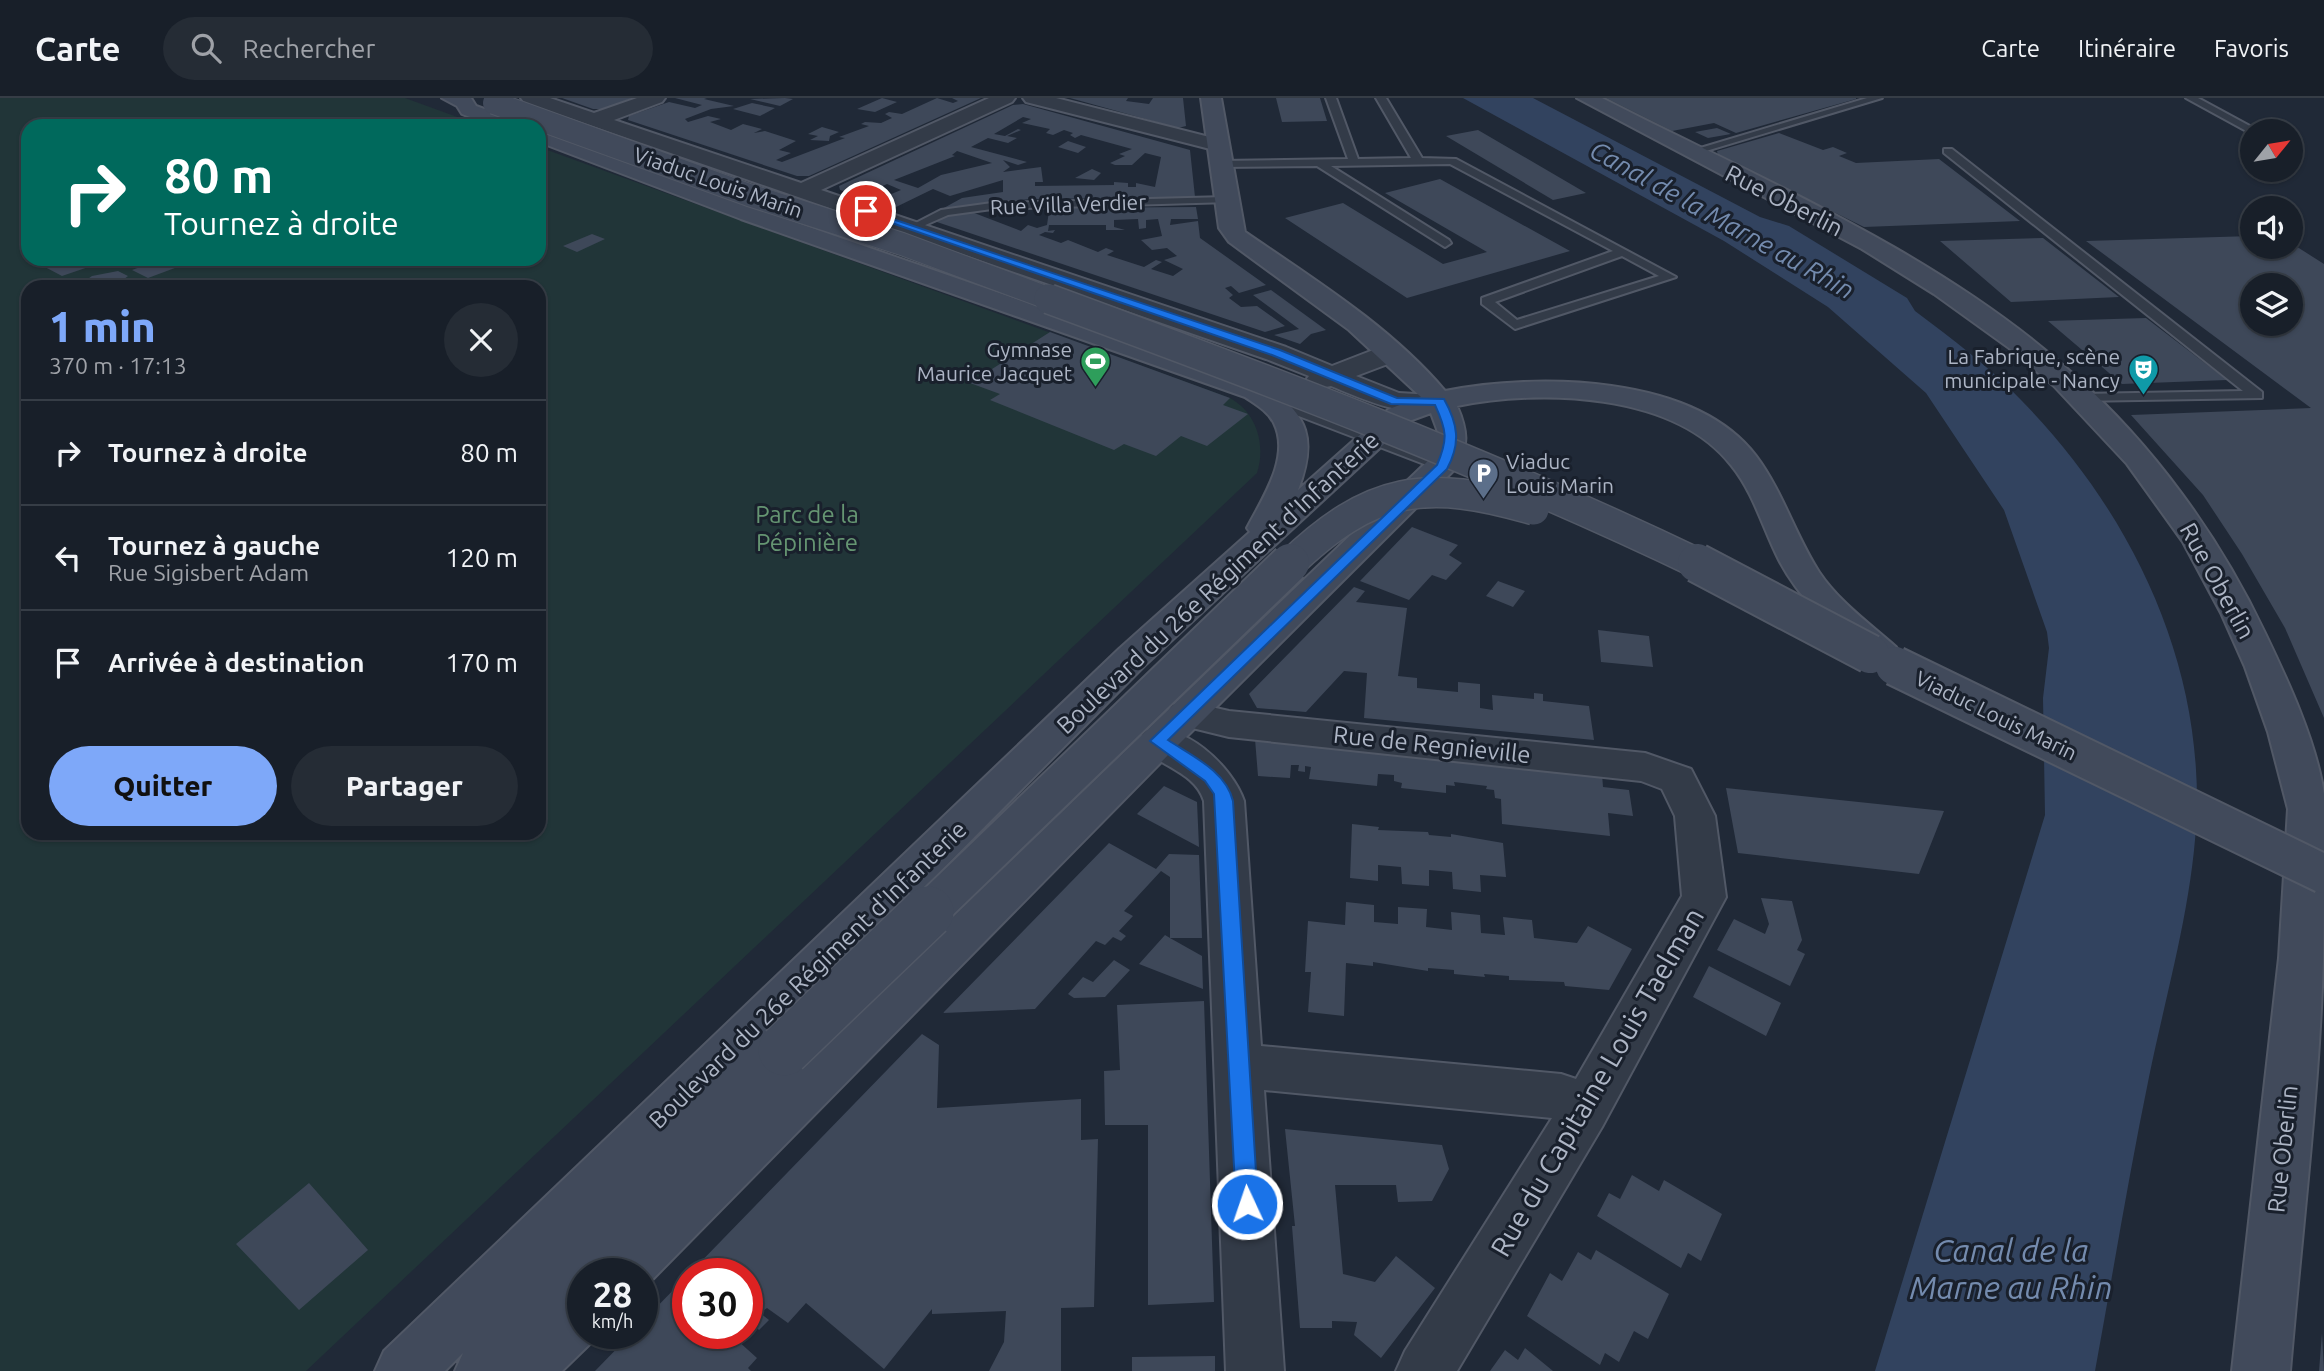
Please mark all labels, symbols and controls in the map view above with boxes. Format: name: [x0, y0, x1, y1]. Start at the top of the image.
search box: [163, 17, 653, 80]
icon: search: [187, 29, 225, 67]
text: Carte: [35, 30, 121, 67]
text: Rechercher: [243, 34, 375, 63]
text: Carte: [1981, 35, 2040, 62]
text: Itinéraire: [2078, 35, 2176, 62]
text: Favoris: [2214, 35, 2289, 62]
north arrow: [2240, 119, 2303, 182]
map controls: [2240, 119, 2303, 336]
water label: Canal de la Marne au Rhin: [1585, 135, 1859, 304]
street label: Viaduc Louis Marin: [631, 142, 806, 222]
icon: right: [49, 147, 140, 238]
text: 80 m: [164, 147, 273, 202]
street label: Rue Oberlin: [1721, 159, 1847, 242]
pin: [836, 181, 896, 241]
street label: Rue Villa Verdier: [989, 189, 1147, 219]
icon: arrive: [847, 192, 885, 230]
button: sound: [2240, 196, 2303, 259]
text: Tournez à droite: [164, 205, 399, 241]
button: layers: [2240, 273, 2303, 336]
text: 1 min: [49, 303, 156, 350]
button: close: [444, 303, 518, 377]
place label: Gymnase Maurice Jacquet: [917, 337, 1072, 385]
place label: La Fabrique, scène municipale - Nancy: [1944, 344, 2120, 392]
sports icon: Gymnase Maurice Jacquet: [1078, 345, 1112, 389]
theatre icon: La Fabrique, scène municipale - Nancy: [2126, 352, 2160, 396]
text: 370 m · 17:13: [49, 353, 187, 378]
street label: Boulevard du 26e Régiment d'Infanterie: [1051, 426, 1384, 739]
icon: right: [49, 434, 87, 472]
text: Tournez à droite: [108, 438, 307, 467]
text: 80 m: [460, 438, 518, 467]
place label: Viaduc Louis Marin: [1506, 449, 1614, 497]
parking icon: Viaduc Louis Marin: [1466, 457, 1500, 501]
park label: Parc de la Pépinière: [755, 501, 859, 556]
street label: Rue Oberlin: [2175, 518, 2260, 643]
text: Tournez à gauche: [108, 531, 320, 560]
icon: left: [49, 539, 87, 577]
text: 120 m: [446, 543, 518, 572]
text: Rue Sigisbert Adam: [108, 560, 309, 585]
icon: arrive: [49, 644, 87, 682]
text: Arrivée à destination: [108, 648, 364, 677]
text: 170 m: [446, 648, 518, 677]
street label: Viaduc Louis Marin: [1912, 666, 2081, 765]
street label: Rue de Regnieville: [1332, 721, 1532, 768]
button: Quitter: [49, 746, 277, 826]
button: Partager: [291, 746, 518, 826]
street label: Boulevard du 26e Régiment d'Infanterie: [644, 815, 972, 1134]
street label: Rue du Capitaine Louis Taelman: [1484, 902, 1709, 1261]
street label: Rue Oberlin: [2262, 1084, 2303, 1214]
position arrow: [1210, 1167, 1284, 1241]
water label: Canal de la Marne au Rhin: [1909, 1232, 2113, 1305]
speed limit sign: 30: [672, 1258, 763, 1349]
text: 28: [593, 1274, 632, 1314]
text: km/h: [592, 1311, 633, 1331]

